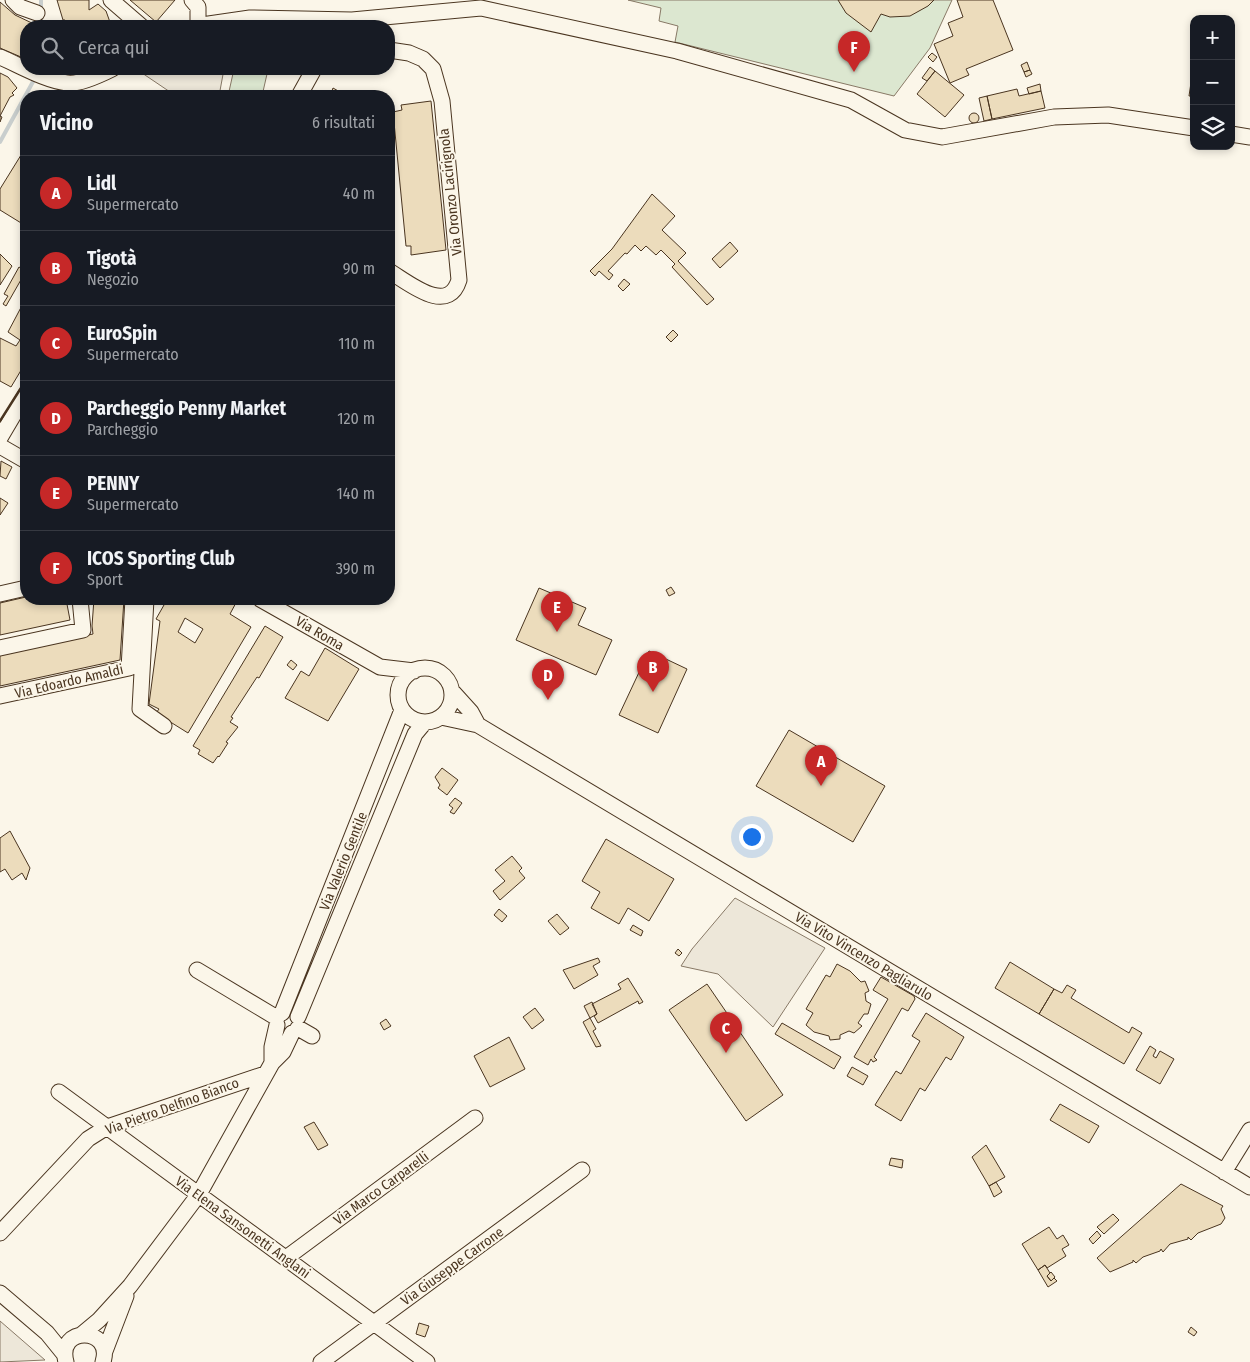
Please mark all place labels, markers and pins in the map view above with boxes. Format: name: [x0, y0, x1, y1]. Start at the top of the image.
pin: F: [838, 31, 870, 72]
pin: E: [541, 591, 573, 632]
pin: B: [637, 651, 669, 692]
pin: D: [532, 659, 564, 700]
pin: A: [805, 745, 837, 786]
pin: C: [710, 1012, 742, 1053]

